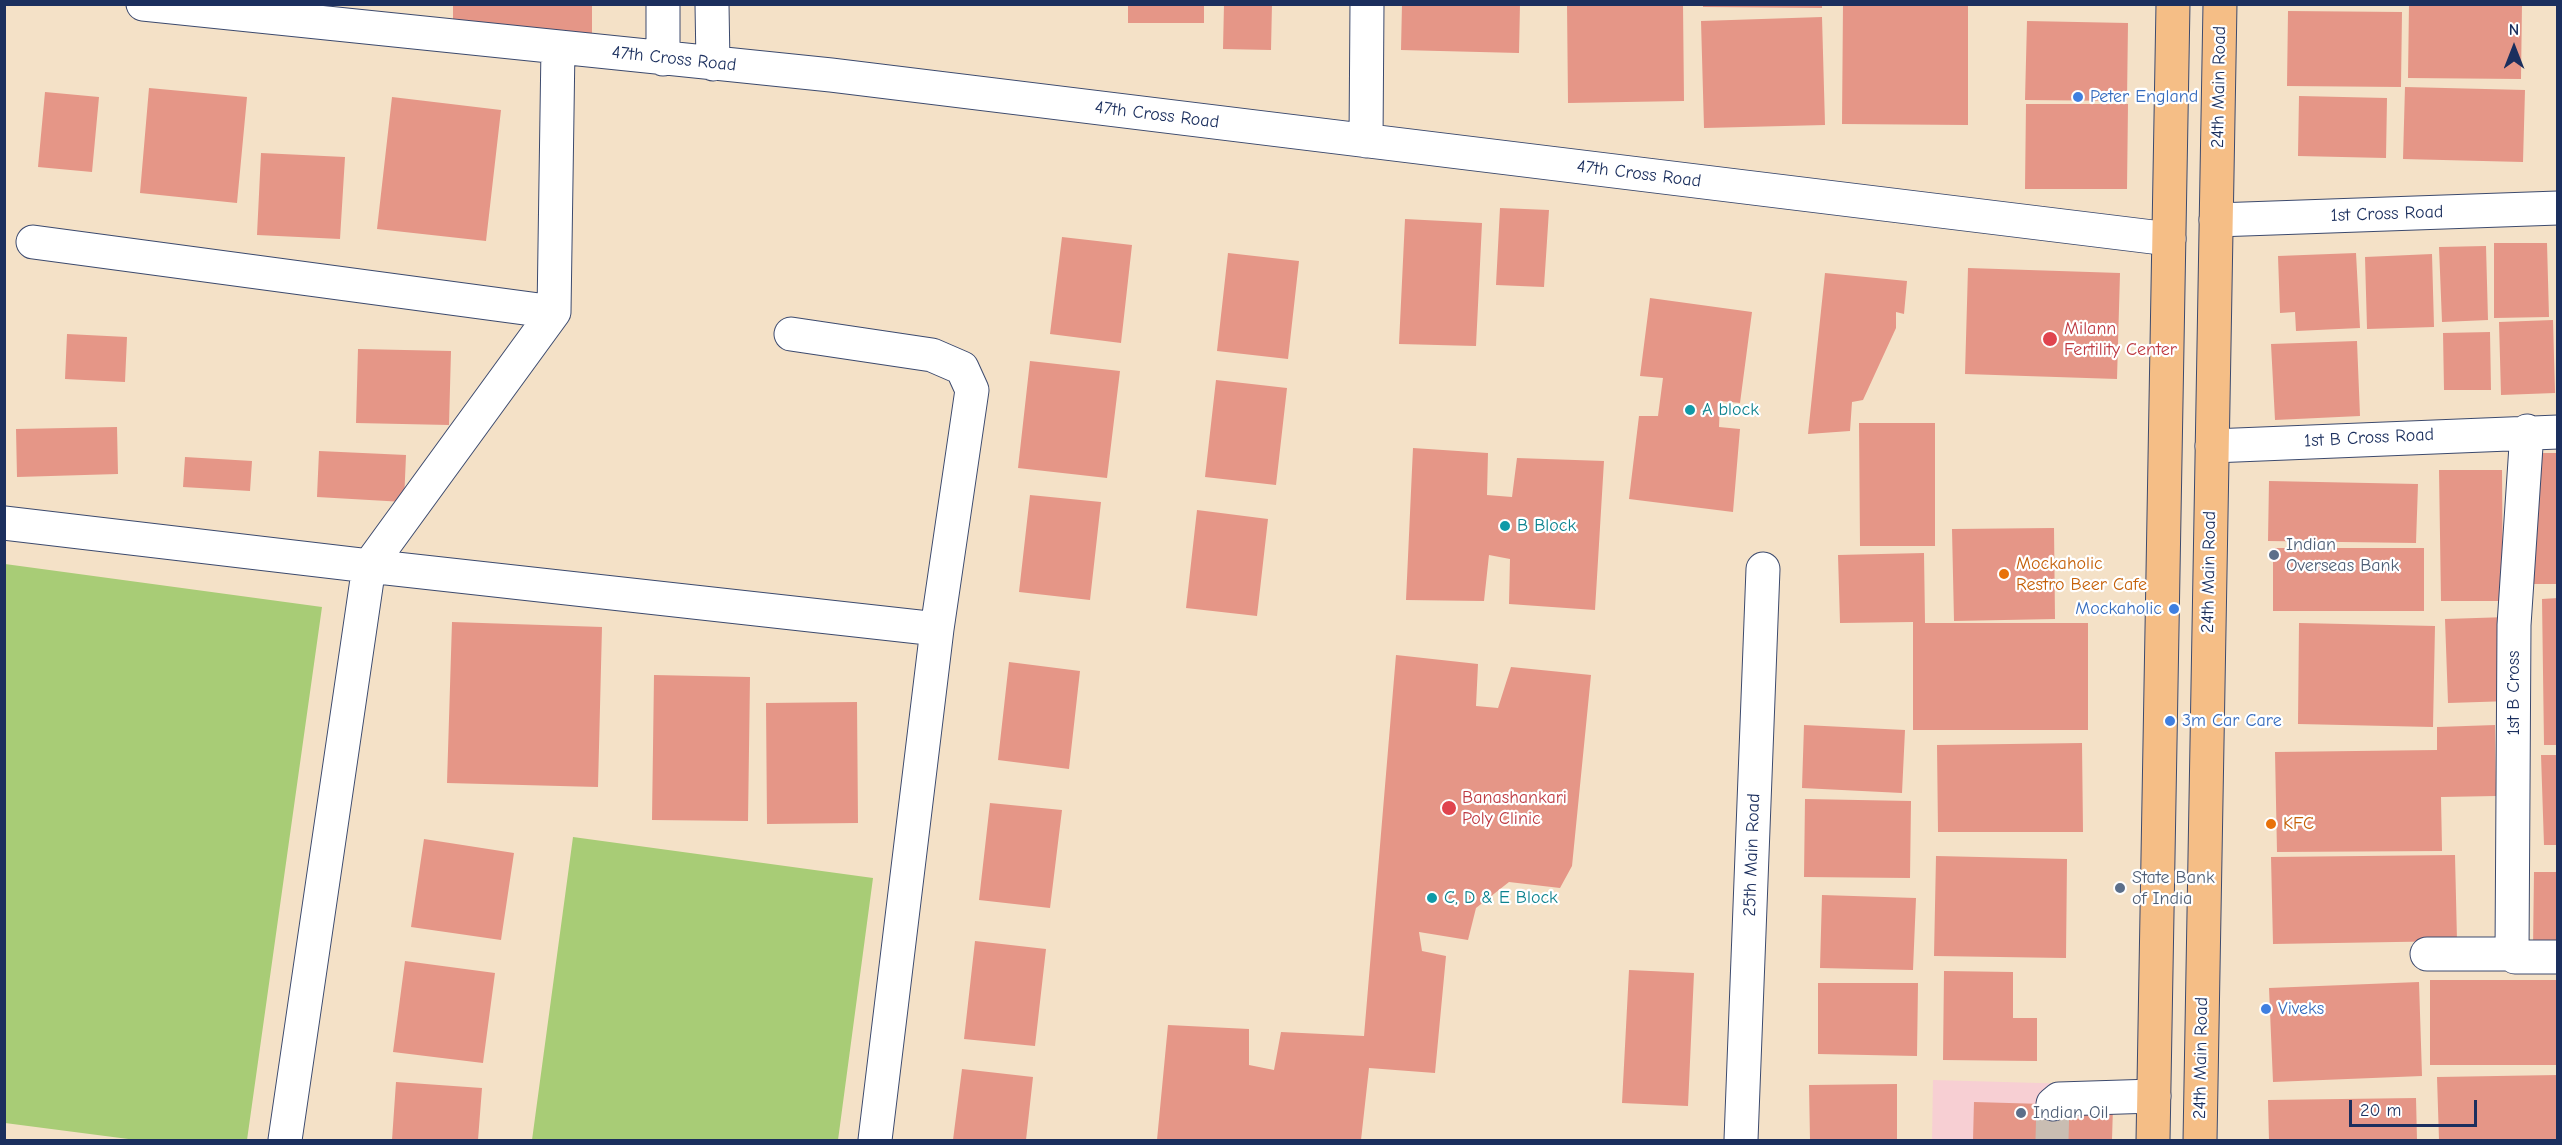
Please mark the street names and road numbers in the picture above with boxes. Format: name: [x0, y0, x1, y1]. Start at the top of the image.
street label: 24th Main Road: [2207, 26, 2231, 148]
street label: 47th Cross Road: [611, 42, 737, 76]
street label: 47th Cross Road: [1094, 97, 1220, 133]
street label: 47th Cross Road: [1576, 156, 1702, 192]
street label: 1st Cross Road: [2330, 201, 2444, 227]
street label: 1st B Cross Road: [2303, 424, 2435, 452]
street label: 24th Main Road: [2197, 511, 2221, 633]
street label: 1st B Cross: [2503, 650, 2525, 736]
street label: 25th Main Road: [1739, 793, 1765, 917]
street label: 24th Main Road: [2189, 997, 2213, 1119]

